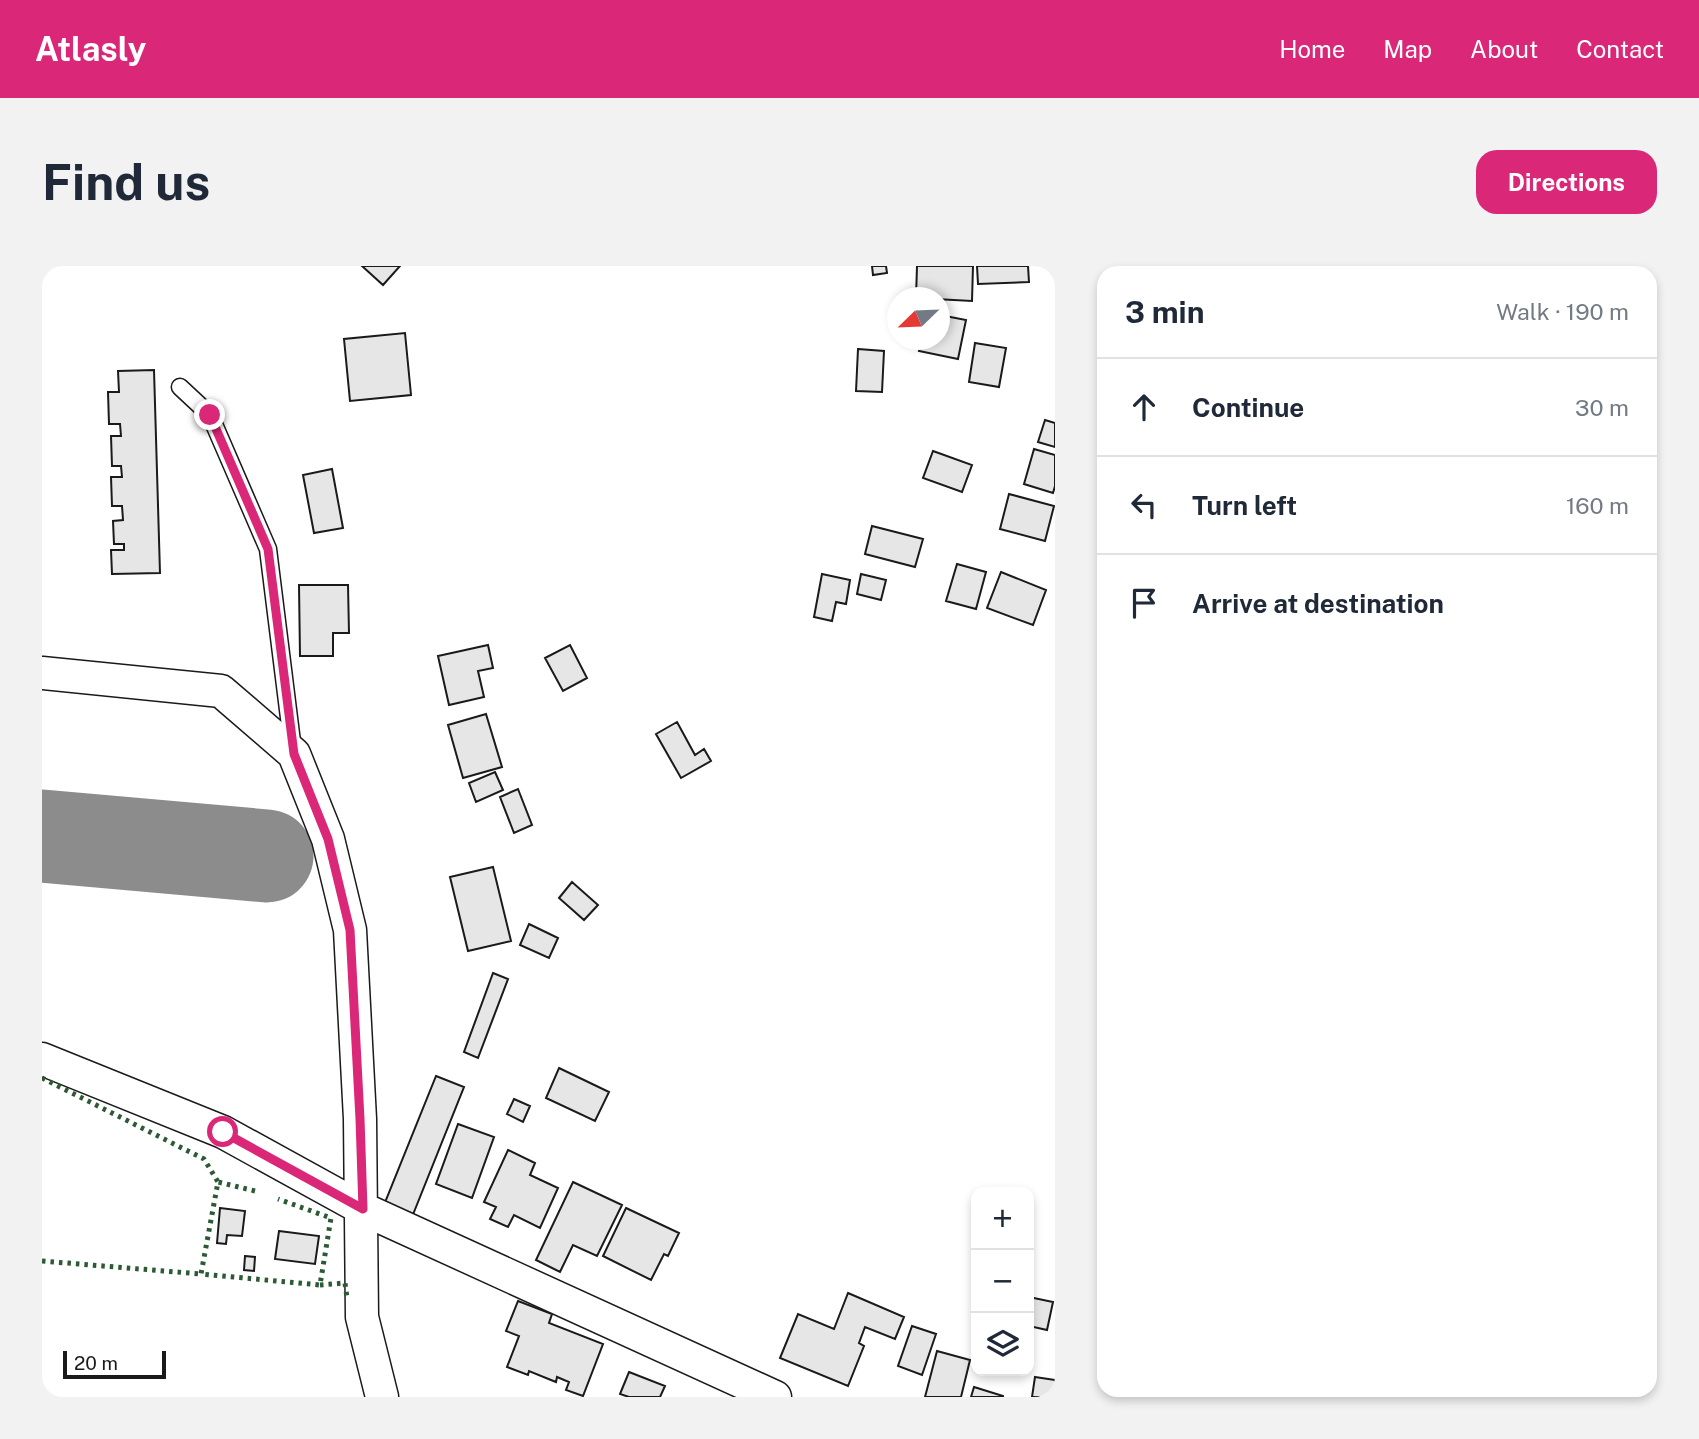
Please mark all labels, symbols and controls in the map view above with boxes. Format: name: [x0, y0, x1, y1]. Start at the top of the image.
text: Atlasly: [35, 30, 146, 68]
text: Home: [1279, 35, 1345, 63]
text: Map: [1383, 35, 1432, 63]
text: About: [1470, 35, 1538, 63]
text: Contact: [1576, 35, 1664, 63]
button: Directions: [1476, 150, 1657, 214]
text: Find us: [42, 153, 210, 211]
north arrow: [887, 287, 950, 350]
text: 3 min: [1125, 294, 1204, 330]
text: Walk · 190 m: [1496, 298, 1629, 325]
icon: ahead: [1125, 388, 1163, 426]
text: Continue: [1192, 392, 1304, 423]
text: 30 m: [1575, 394, 1629, 421]
route end: [194, 399, 225, 430]
icon: left: [1125, 486, 1163, 524]
text: Turn left: [1192, 490, 1297, 521]
text: 160 m: [1566, 492, 1629, 519]
icon: arrive: [1125, 584, 1163, 622]
text: Arrive at destination: [1192, 588, 1444, 619]
route start: [207, 1116, 238, 1147]
map controls: [971, 1187, 1034, 1376]
button: +: [971, 1187, 1034, 1250]
button: −: [971, 1250, 1034, 1313]
button: layers: [971, 1313, 1034, 1376]
scale bar: [63, 1348, 166, 1380]
text: 20 m: [74, 1352, 118, 1374]

